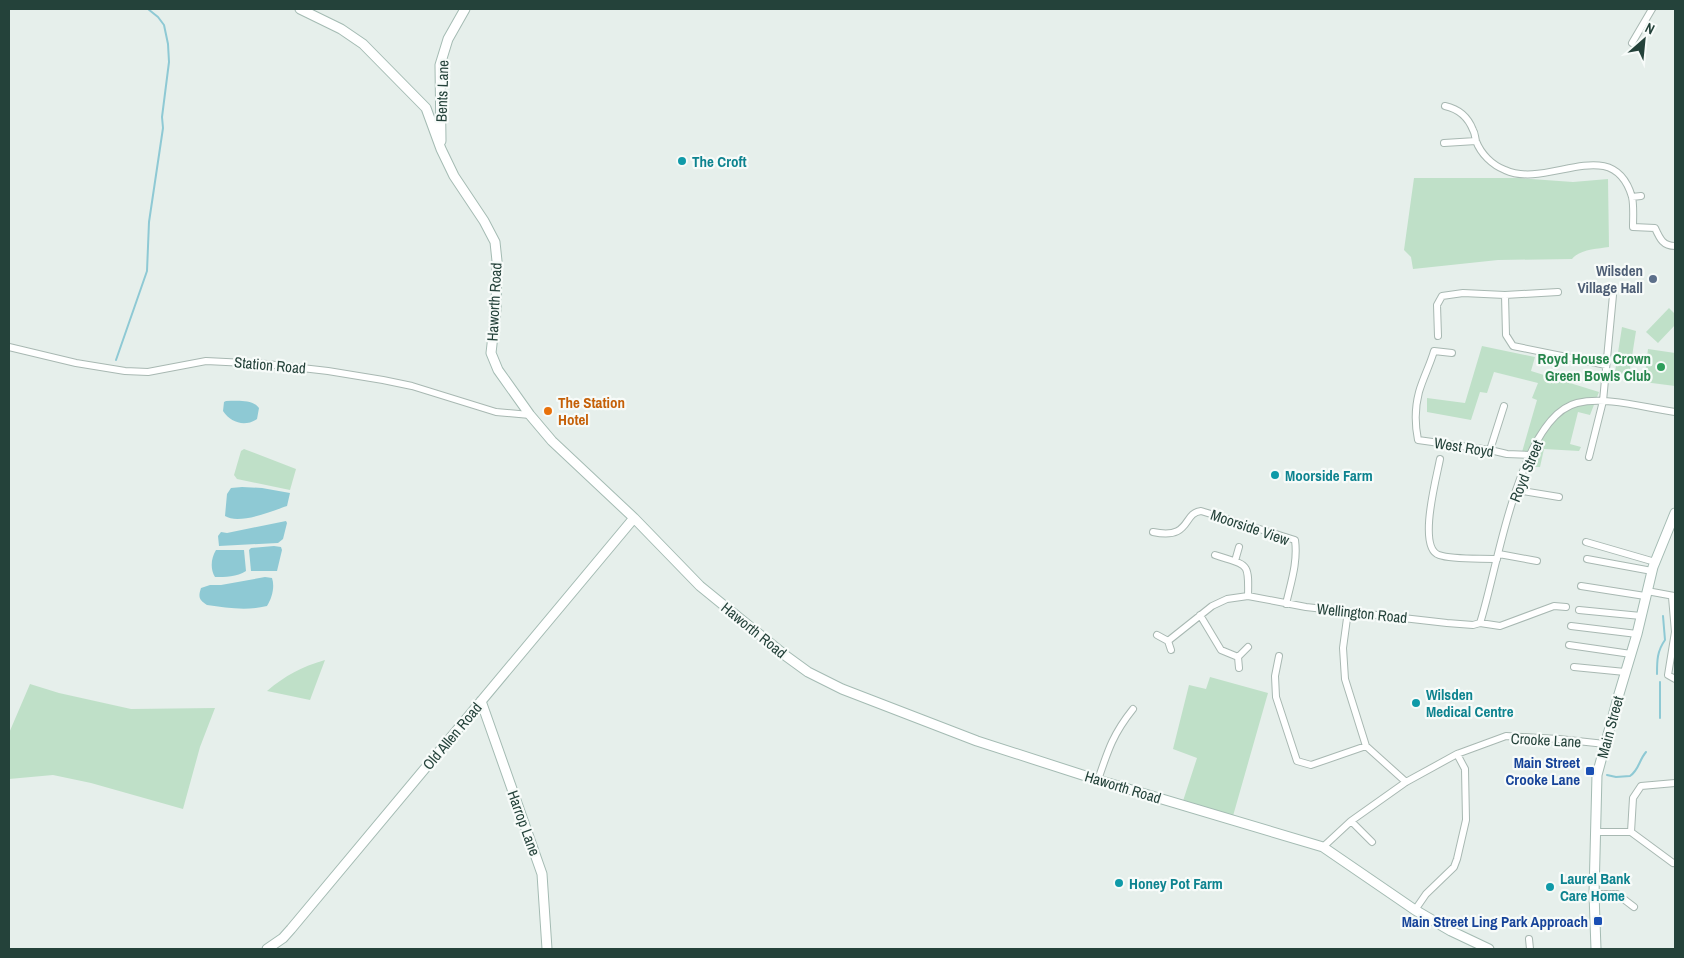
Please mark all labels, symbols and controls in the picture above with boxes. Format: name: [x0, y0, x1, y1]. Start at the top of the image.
north arrow: [1619, 15, 1669, 65]
text: N: [1642, 19, 1658, 38]
street label: Bents Lane: [430, 59, 454, 122]
place label: The Croft: [692, 151, 747, 172]
marker: The Croft: [676, 155, 688, 167]
place label: Wilsden Village Hall: [1578, 260, 1643, 298]
street label: Haworth Road: [481, 262, 507, 342]
marker: Wilsden Village Hall: [1647, 273, 1659, 285]
place label: Royd House Crown Green Bowls Club: [1538, 348, 1651, 386]
street label: Station Road: [233, 351, 307, 379]
marker: Royd House Crown Green Bowls Club: [1655, 361, 1667, 373]
place label: The Station Hotel: [558, 392, 625, 430]
marker: The Station Hotel: [542, 405, 554, 417]
street label: West Royd: [1433, 432, 1495, 462]
street label: Royd Street: [1504, 436, 1548, 505]
place label: Moorside Farm: [1285, 465, 1373, 486]
marker: Moorside Farm: [1269, 469, 1281, 481]
street label: Moorside View: [1208, 504, 1292, 550]
street label: Haworth Road: [717, 597, 791, 663]
street label: Wellington Road: [1316, 598, 1408, 628]
place label: Wilsden Medical Centre: [1426, 684, 1514, 722]
street label: Main Street: [1592, 693, 1629, 760]
marker: Wilsden Medical Centre: [1410, 697, 1422, 709]
street label: Old Allen Road: [418, 698, 486, 774]
street label: Crooke Lane: [1510, 728, 1582, 752]
place label: Main Street Crooke Lane: [1505, 752, 1580, 790]
street label: Haworth Road: [1082, 765, 1164, 809]
marker: Main Street Crooke Lane: [1584, 765, 1596, 777]
street label: Harrop Lane: [502, 787, 546, 859]
place label: Laurel Bank Care Home: [1560, 868, 1631, 906]
place label: Honey Pot Farm: [1129, 873, 1223, 894]
marker: Honey Pot Farm: [1113, 877, 1125, 889]
marker: Laurel Bank Care Home: [1544, 881, 1556, 893]
place label: Main Street Ling Park Approach: [1402, 911, 1588, 932]
marker: Main Street Ling Park Approach: [1592, 915, 1604, 927]

